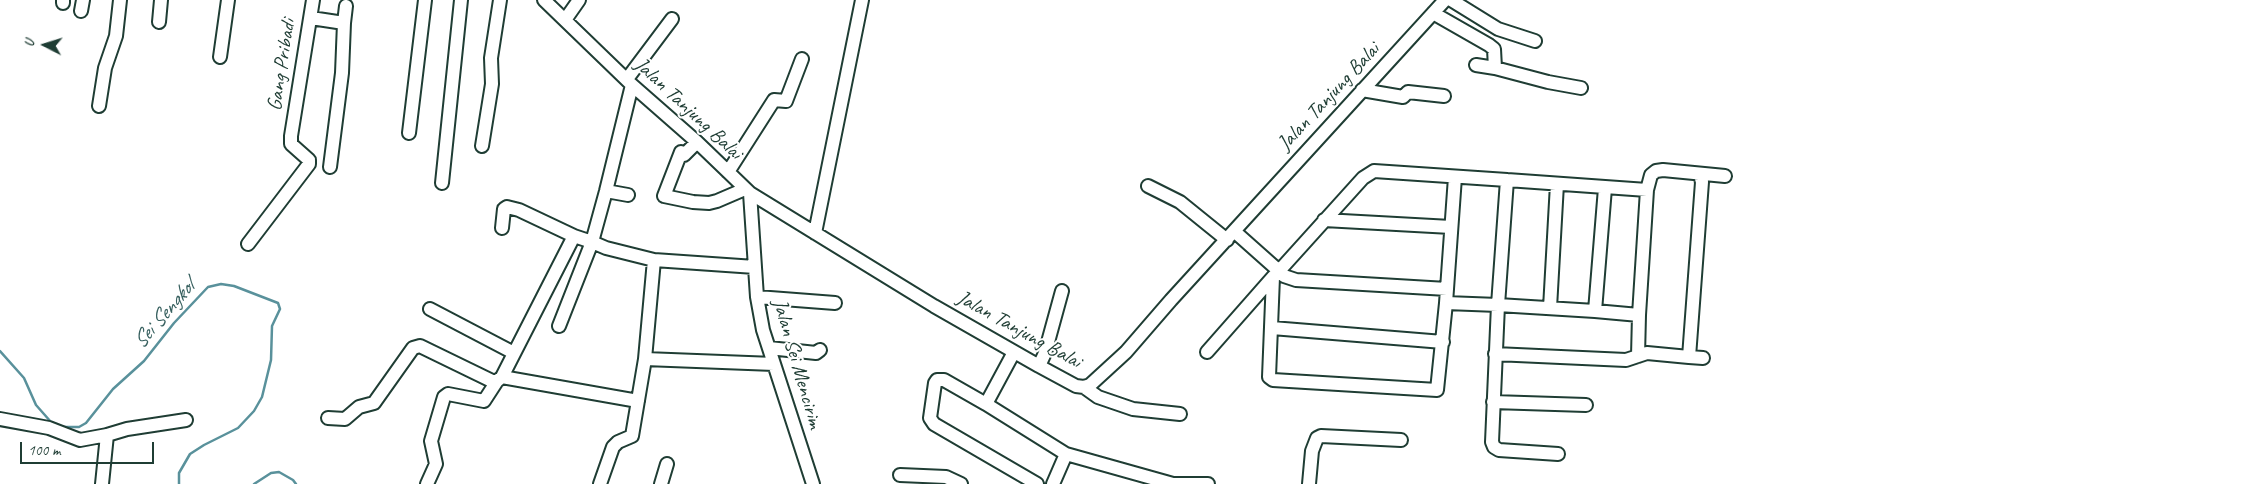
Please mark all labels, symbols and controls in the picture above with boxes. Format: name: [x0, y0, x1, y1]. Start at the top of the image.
street label: Gang Pribadi: [262, 17, 302, 113]
north arrow: [20, 20, 70, 70]
street label: Jalan Tanjung Balai: [1273, 38, 1385, 156]
text: U: [21, 40, 38, 48]
street label: Jalan Tanjung Balai: [629, 53, 747, 165]
water label: Sei Sengkol: [127, 276, 201, 354]
street label: Jalan Tanjung Balai: [952, 285, 1086, 375]
street label: Jalan Sei Mencirim: [766, 296, 828, 432]
scale bar: [22, 432, 156, 464]
text: 100 m: [28, 441, 60, 460]

